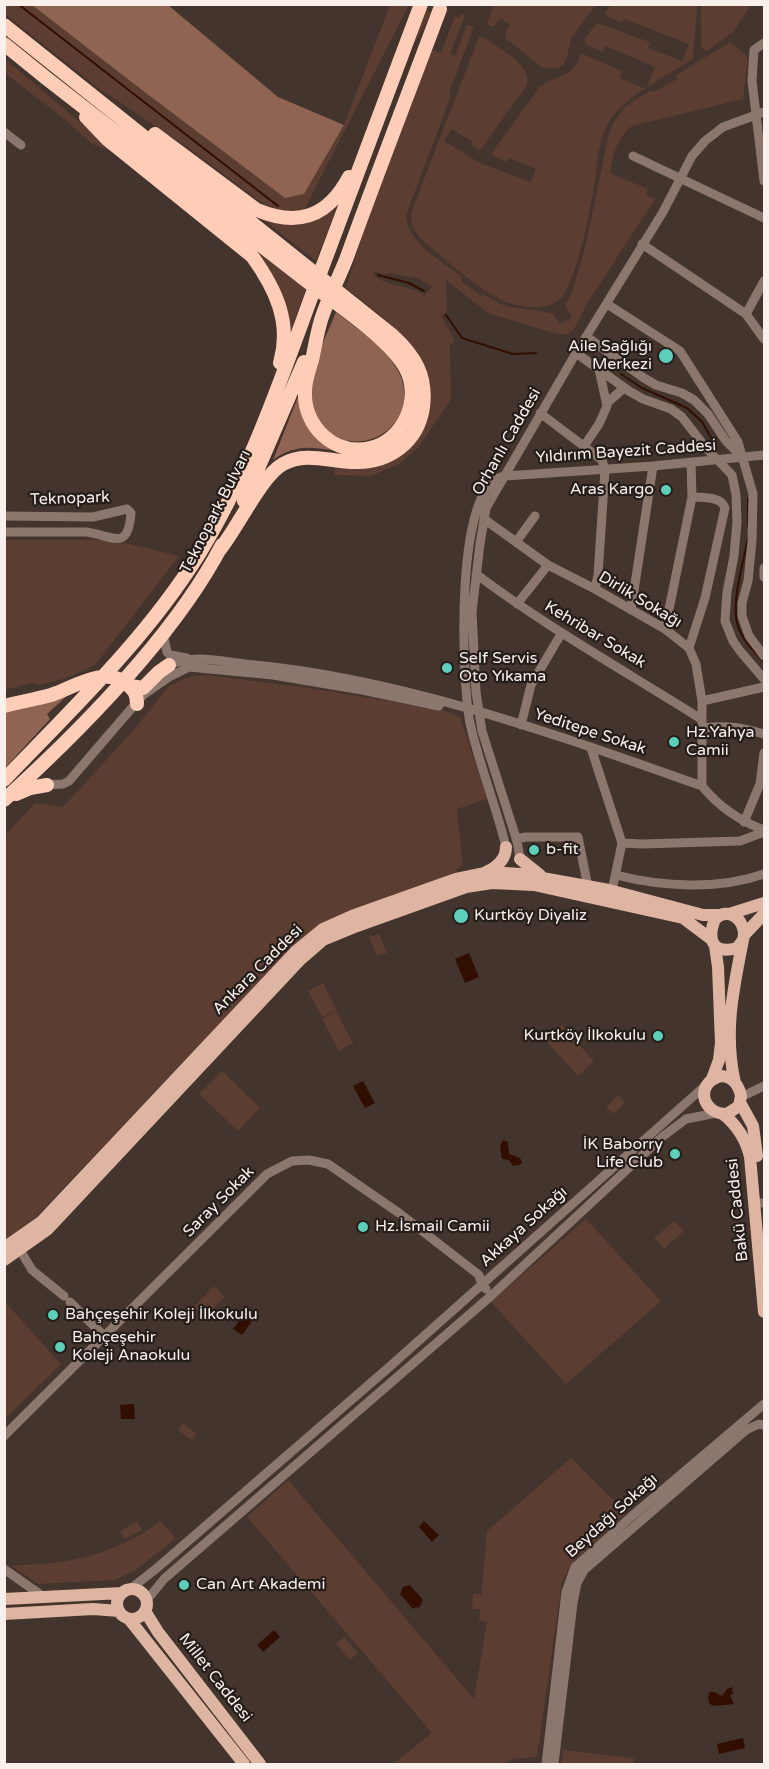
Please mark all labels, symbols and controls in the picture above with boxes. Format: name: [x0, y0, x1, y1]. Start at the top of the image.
place label: Aile Sağlığı Merkezi: [568, 337, 652, 375]
marker: Aile Sağlığı Merkezi: [657, 347, 675, 365]
street label: Orhanlı Caddesi: [469, 385, 545, 499]
street label: Yıldırım Bayezit Caddesi: [535, 436, 717, 468]
street label: Teknopark Bulvarı: [177, 447, 255, 577]
place label: Aras Kargo: [570, 480, 654, 500]
marker: Aras Kargo: [659, 483, 673, 497]
street label: Teknopark: [30, 488, 110, 510]
street label: Dirlik Sokağı: [595, 568, 685, 632]
street label: Kehribar Sokak: [541, 597, 649, 673]
place label: Self Servis Oto Yıkama: [459, 649, 546, 687]
marker: Self Servis Oto Yıkama: [440, 661, 454, 675]
street label: Yeditepe Sokak: [532, 705, 648, 759]
place label: Hz.Yahya Camii: [686, 723, 754, 761]
marker: Hz.Yahya Camii: [667, 735, 681, 749]
place label: b-fit: [546, 840, 579, 860]
marker: b-fit: [527, 843, 541, 857]
place label: Kurtköy Diyaliz: [474, 906, 587, 926]
marker: Kurtköy Diyaliz: [452, 907, 470, 925]
street label: Ankara Caddesi: [209, 921, 307, 1019]
place label: Kurtköy İlkokulu: [523, 1026, 646, 1046]
marker: Kurtköy İlkokulu: [651, 1029, 665, 1043]
place label: İK Baborry Life Club: [583, 1135, 663, 1173]
marker: İK Baborry Life Club: [668, 1147, 682, 1161]
street label: Bakü Caddesi: [723, 1157, 753, 1263]
street label: Saray Sokak: [180, 1163, 258, 1241]
street label: Akkaya Sokağı: [476, 1183, 572, 1271]
place label: Hz.İsmail Camii: [375, 1217, 490, 1237]
marker: Hz.İsmail Camii: [356, 1220, 370, 1234]
place label: Bahçeşehir Koleji İlkokulu: [65, 1305, 258, 1325]
marker: Bahçeşehir Koleji İlkokulu: [46, 1308, 60, 1322]
place label: Bahçeşehir Koleji Anaokulu: [72, 1328, 190, 1366]
marker: Bahçeşehir Koleji Anaokulu: [53, 1340, 67, 1354]
street label: Beydağı Sokağı: [562, 1470, 662, 1562]
place label: Can Art Akademi: [196, 1575, 325, 1595]
marker: Can Art Akademi: [177, 1578, 191, 1592]
street label: Millet Caddesi: [174, 1630, 256, 1726]

